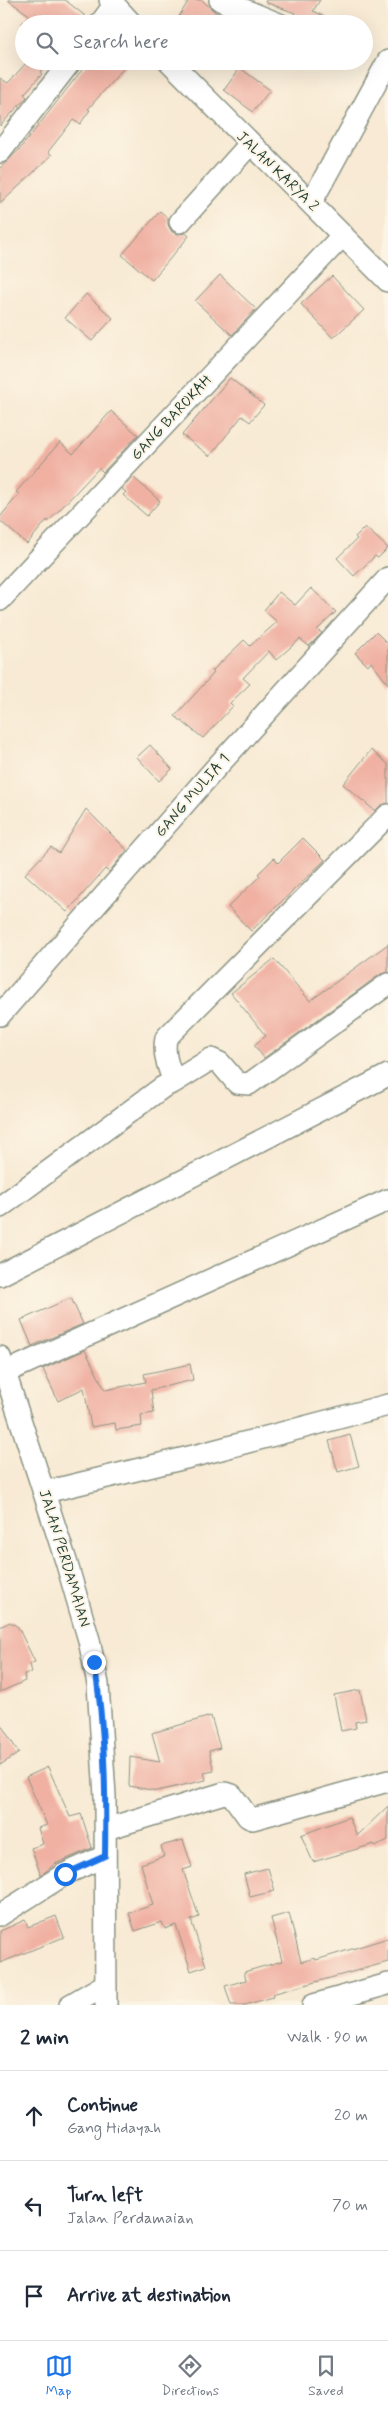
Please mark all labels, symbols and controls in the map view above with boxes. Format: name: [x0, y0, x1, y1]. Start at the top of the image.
search box: [15, 15, 373, 70]
icon: search: [33, 29, 61, 57]
text: Search here: [73, 30, 169, 55]
street label: JALAN KARYA 2: [232, 127, 323, 216]
street label: GANG BAROKAH: [127, 370, 217, 465]
street label: GANG MULIA 1: [151, 750, 235, 842]
street label: JALAN PERDAMAIAN: [34, 1487, 94, 1630]
route end: [83, 1651, 106, 1674]
route start: [54, 1863, 77, 1886]
text: 2 min: [20, 2024, 69, 2052]
text: Walk · 90 m: [287, 2027, 368, 2048]
text: Continue: [67, 2093, 138, 2118]
icon: ahead: [20, 2102, 48, 2130]
text: 20 m: [334, 2105, 368, 2126]
text: Gang Hidayah: [67, 2118, 161, 2139]
text: Turn left: [67, 2183, 143, 2208]
icon: left: [20, 2192, 48, 2220]
text: 70 m: [332, 2195, 368, 2216]
text: Jalan Perdamaian: [67, 2208, 194, 2229]
icon: arrive: [20, 2282, 48, 2310]
text: Arrive at destination: [67, 2283, 231, 2308]
tab: Map: [45, 2352, 73, 2400]
tab: Directions: [162, 2352, 219, 2400]
tab: Saved: [308, 2352, 343, 2400]

